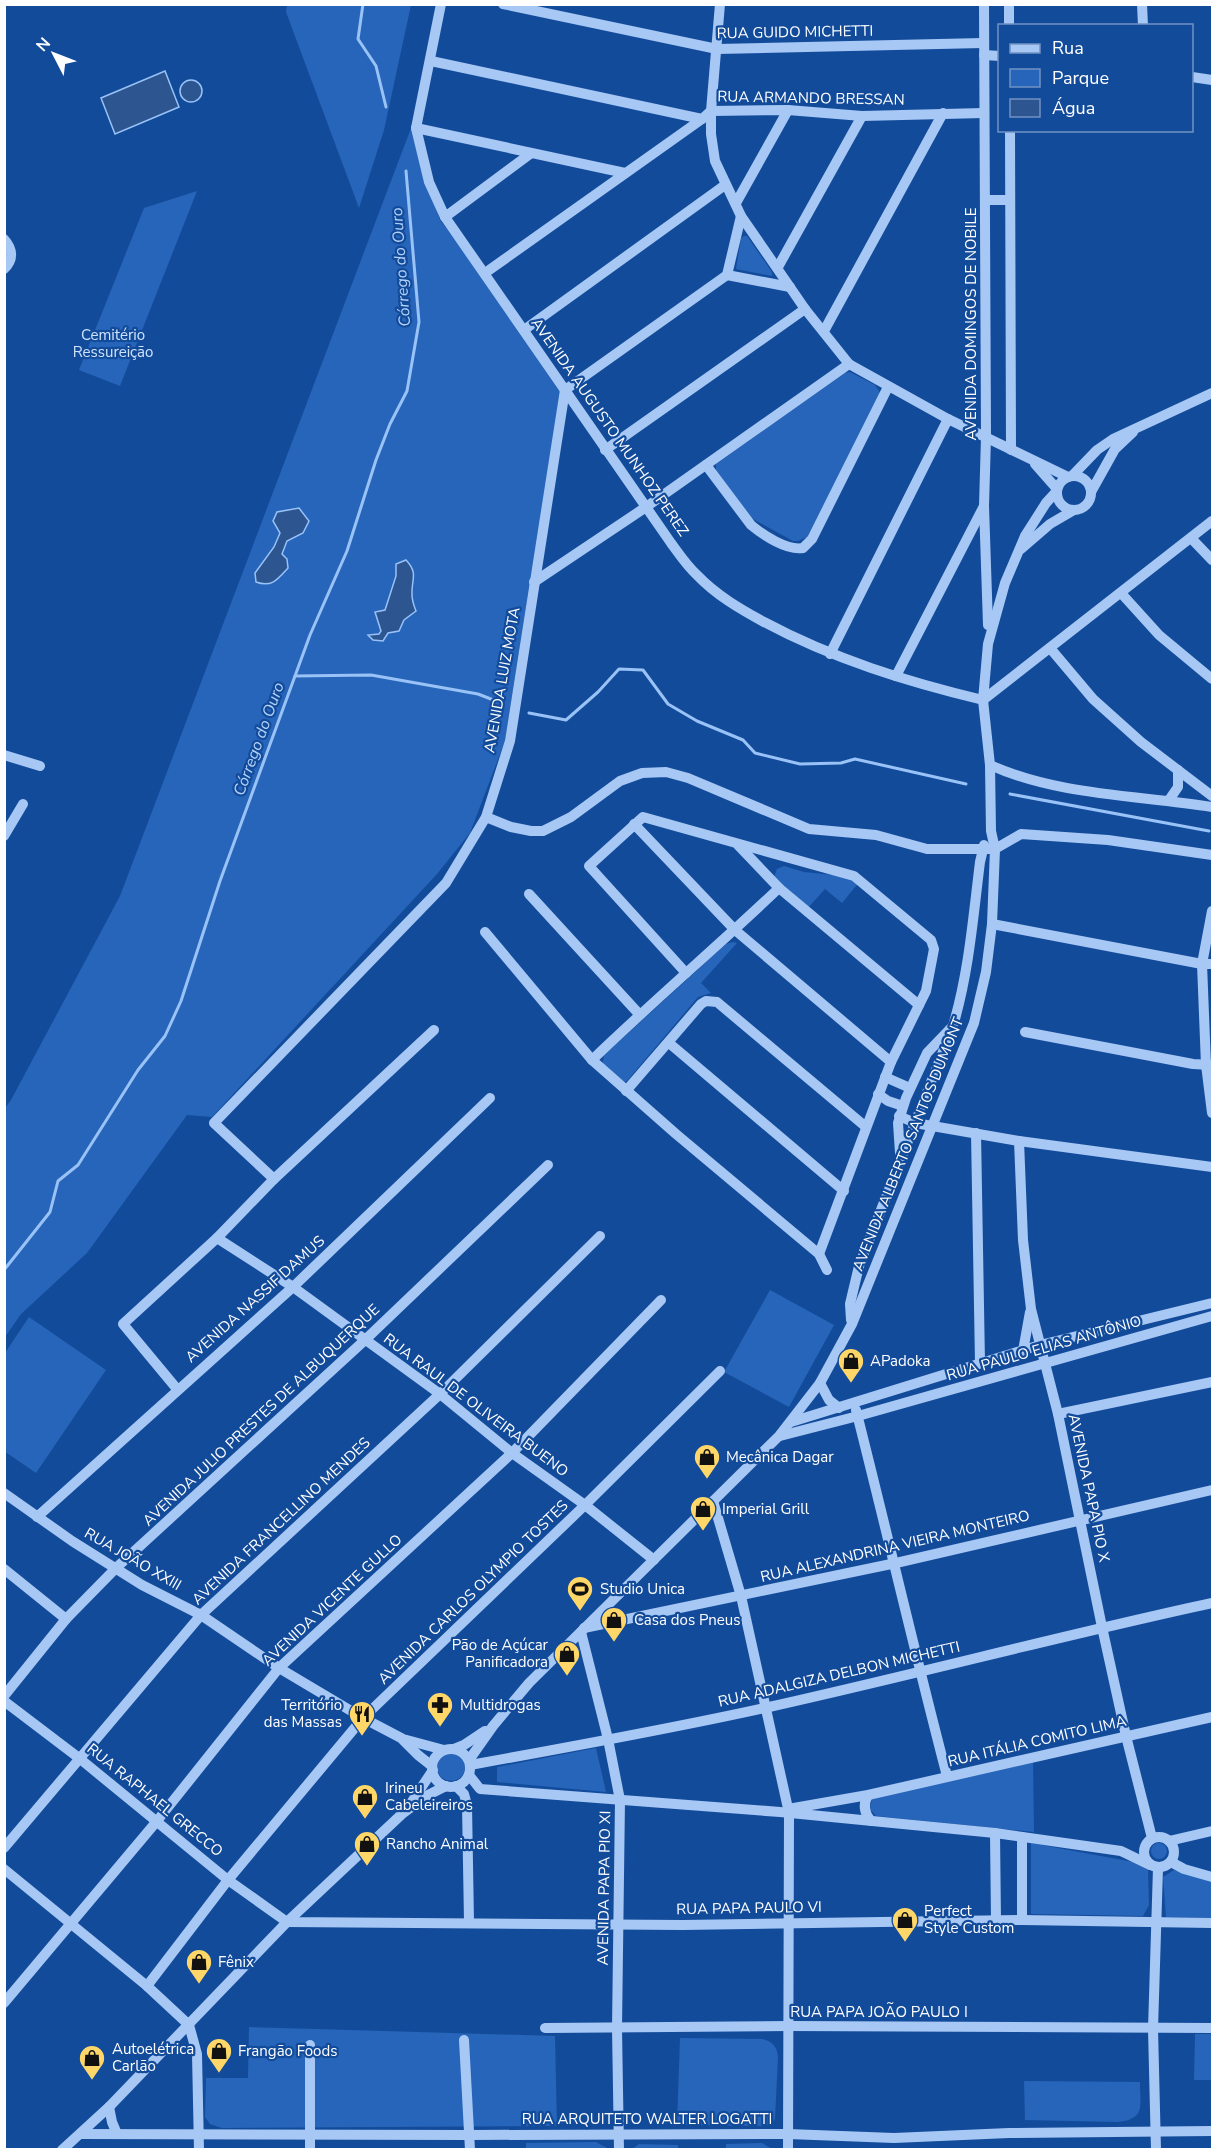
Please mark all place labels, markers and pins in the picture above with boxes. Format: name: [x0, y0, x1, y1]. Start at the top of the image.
shop icon: APadoka: [836, 1346, 866, 1384]
place label: APadoka: [870, 1351, 930, 1371]
shop icon: Mecânica Dagar: [692, 1442, 722, 1480]
place label: Mecânica Dagar: [726, 1447, 834, 1467]
shop icon: Imperial Grill: [688, 1494, 718, 1532]
place label: Imperial Grill: [722, 1499, 810, 1519]
sports icon: Studio Unica: [565, 1574, 595, 1612]
place label: Studio Unica: [600, 1579, 685, 1599]
shop icon: Casa dos Pneus: [599, 1605, 629, 1643]
place label: Casa dos Pneus: [634, 1610, 740, 1630]
place label: Pão de Açúcar Panificadora: [452, 1635, 549, 1672]
shop icon: Pão de Açúcar Panificadora: [552, 1639, 582, 1677]
pharmacy icon: Multidrogas: [425, 1690, 455, 1728]
place label: Território das Massas: [264, 1695, 342, 1732]
place label: Multidrogas: [460, 1695, 541, 1715]
restaurant icon: Território das Massas: [347, 1699, 377, 1737]
place label: Irineu Cabeleireiros: [385, 1778, 473, 1815]
shop icon: Irineu Cabeleireiros: [350, 1782, 380, 1820]
shop icon: Rancho Animal: [352, 1829, 382, 1867]
place label: Rancho Animal: [386, 1834, 489, 1854]
place label: Perfect Style Custom: [924, 1901, 1014, 1938]
shop icon: Perfect Style Custom: [890, 1905, 920, 1943]
shop icon: Fênix: [184, 1947, 214, 1985]
place label: Fênix: [218, 1952, 254, 1972]
shop icon: Frangão Foods: [204, 2036, 234, 2074]
place label: Autoelétrica Carlão: [112, 2039, 194, 2076]
place label: Frangão Foods: [238, 2041, 337, 2061]
shop icon: Autoelétrica Carlão: [77, 2043, 107, 2081]

